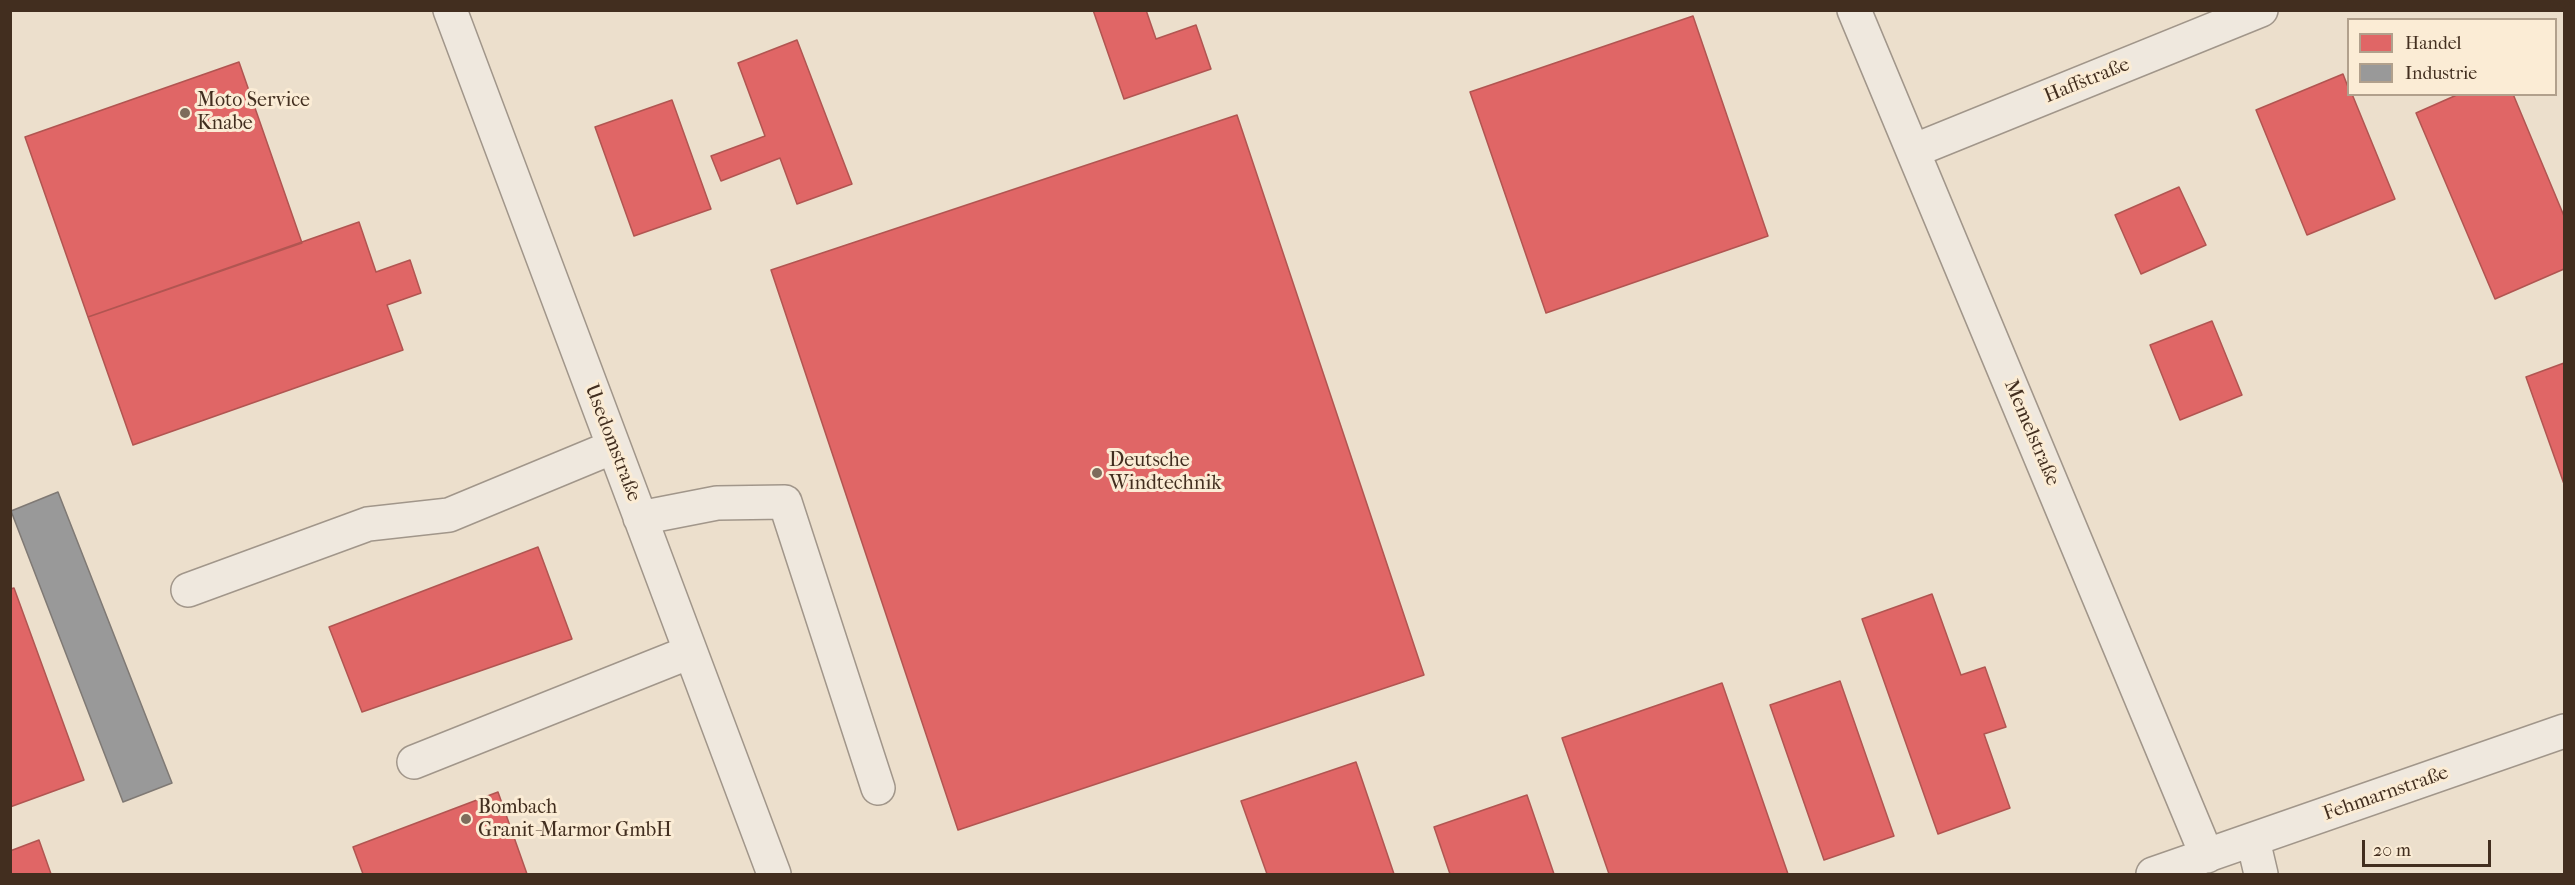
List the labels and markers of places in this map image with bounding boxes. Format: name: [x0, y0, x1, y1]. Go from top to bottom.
place label: Moto Service Knabe: [197, 89, 310, 136]
marker: Moto Service Knabe: [178, 106, 192, 120]
place label: Deutsche Windtechnik: [1109, 449, 1222, 496]
marker: Deutsche Windtechnik: [1090, 466, 1104, 480]
place label: Bombach Granit-Marmor GmbH: [478, 796, 672, 843]
marker: Bombach Granit-Marmor GmbH: [459, 812, 473, 826]

